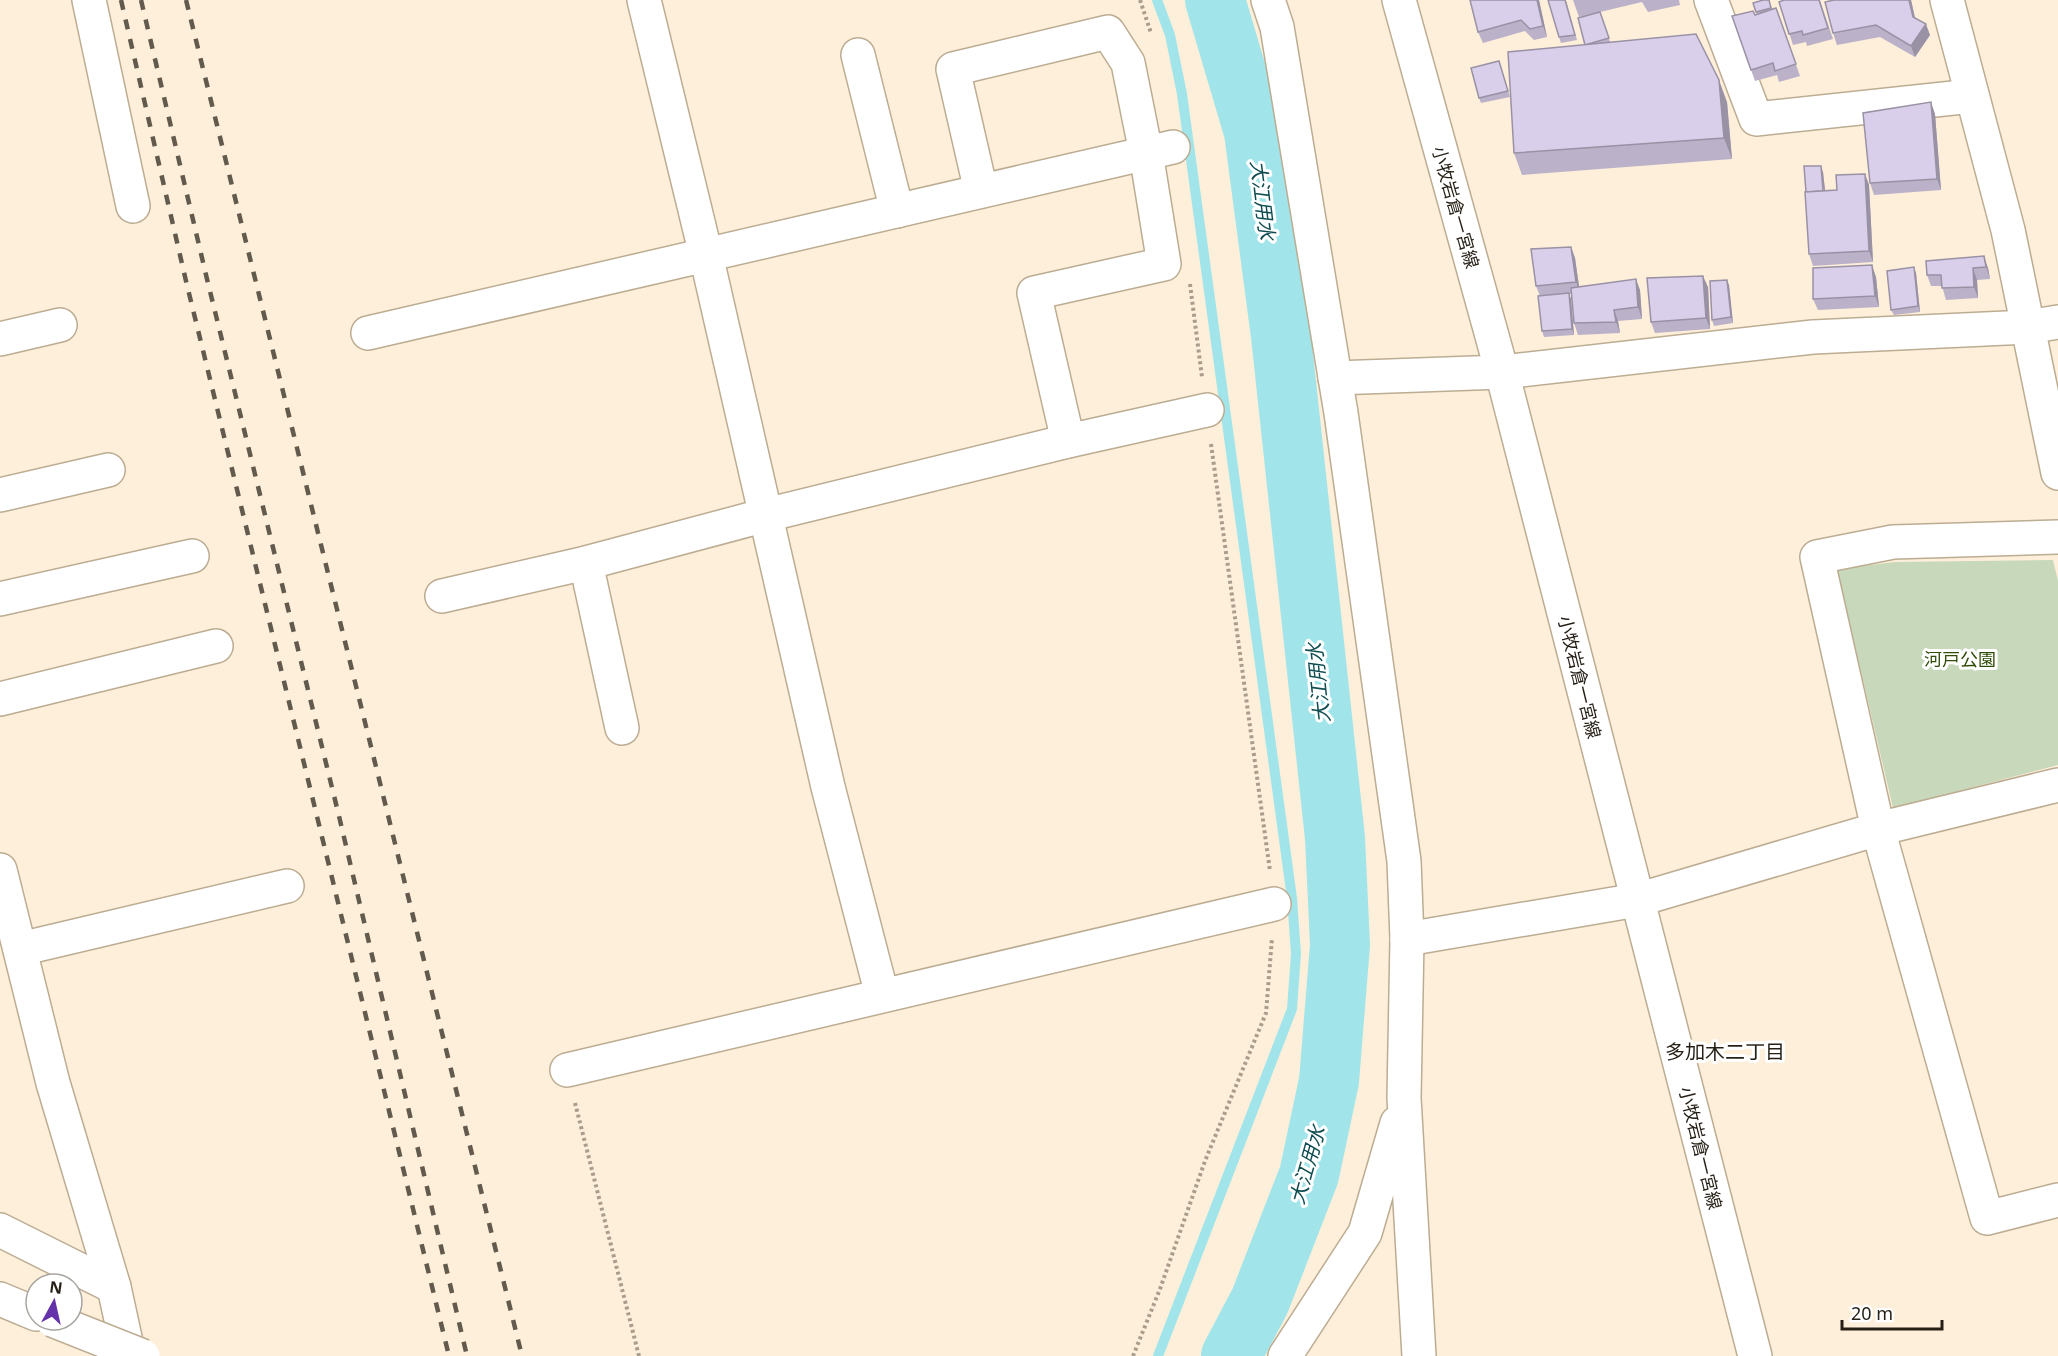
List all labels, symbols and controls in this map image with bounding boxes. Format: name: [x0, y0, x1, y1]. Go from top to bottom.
street label: 小牧岩倉一宮線: [1427, 143, 1485, 271]
water label: 大江用水: [1245, 159, 1282, 243]
street label: 小牧岩倉一宮線: [1553, 613, 1607, 741]
water label: 大江用水: [1300, 640, 1336, 724]
park label: 河戸公園: [1924, 647, 1996, 671]
district label: 多加木二丁目: [1665, 1038, 1785, 1065]
street label: 小牧岩倉一宮線: [1674, 1084, 1728, 1212]
water label: 大江用水: [1283, 1121, 1332, 1207]
north arrow: [24, 1272, 84, 1332]
text: N: [48, 1275, 64, 1299]
scale bar: [1842, 1293, 1942, 1331]
text: 20 m: [1851, 1301, 1893, 1325]

